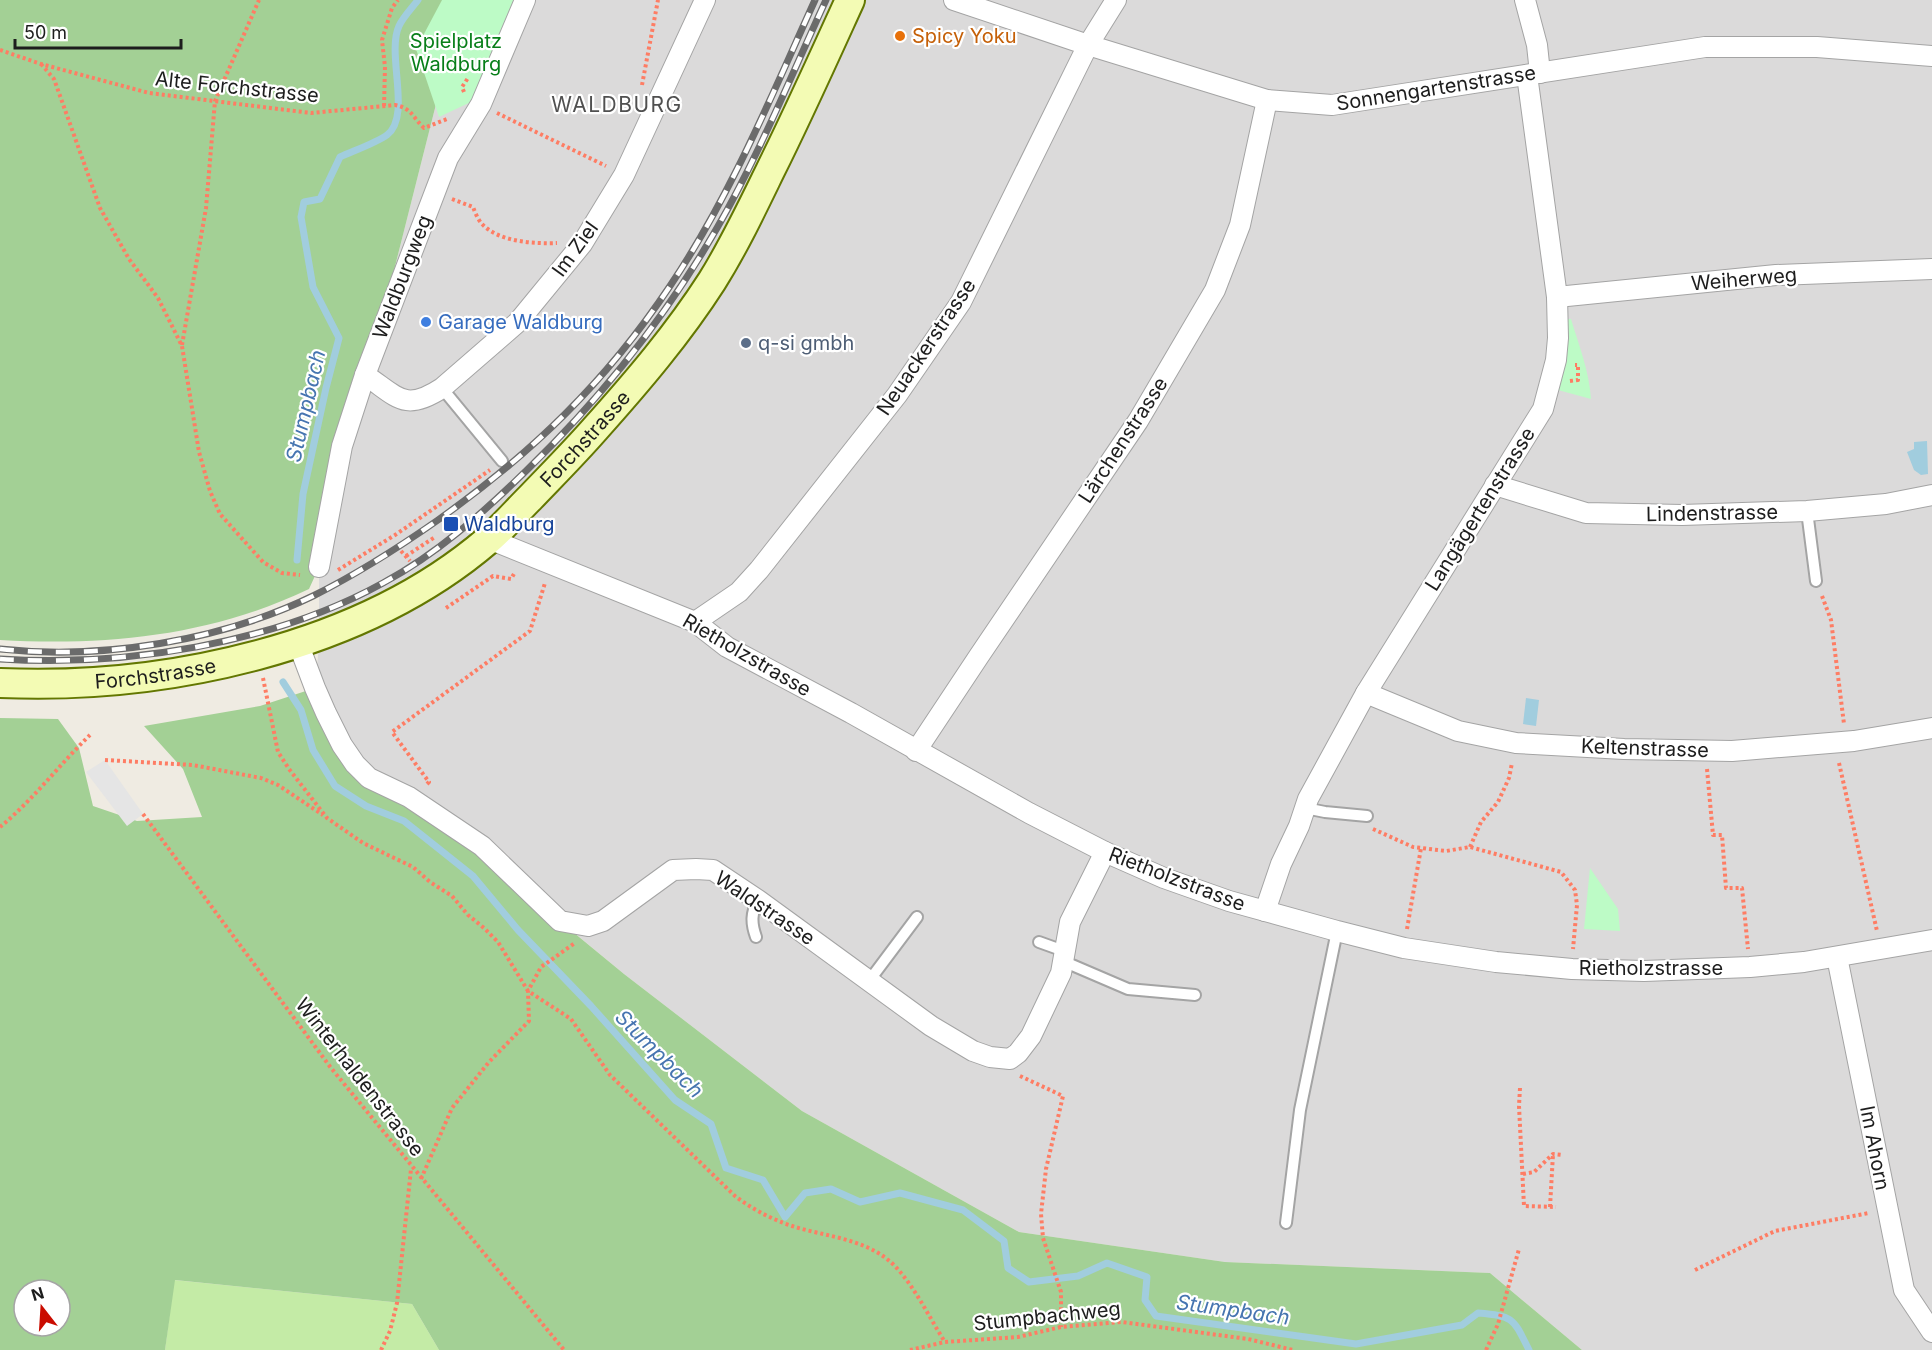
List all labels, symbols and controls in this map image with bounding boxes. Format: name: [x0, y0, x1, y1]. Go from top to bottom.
scale bar: [15, 12, 182, 50]
text: 50 m: [24, 22, 67, 43]
place label: Spicy Yoku: [912, 24, 1017, 48]
park label: Spielplatz Waldburg: [410, 29, 502, 76]
marker: Spicy Yoku: [893, 29, 907, 43]
street label: Sonnengartenstrasse: [1334, 60, 1538, 116]
street label: Alte Forchstrasse: [154, 66, 320, 108]
district label: WALDBURG: [551, 92, 683, 117]
street label: Waldburgweg: [367, 212, 437, 342]
street label: Im Ziel: [547, 217, 603, 281]
street label: Weiherweg: [1690, 262, 1798, 296]
street label: Neuackerstrasse: [871, 274, 981, 420]
place label: Garage Waldburg: [438, 310, 603, 334]
marker: Garage Waldburg: [419, 315, 433, 329]
place label: q-si gmbh: [758, 331, 854, 355]
marker: q-si gmbh: [739, 336, 753, 350]
water label: Stumpbach: [280, 347, 331, 464]
street label: Lärchenstrasse: [1073, 373, 1173, 507]
street label: Forchstrasse: [535, 386, 635, 492]
street label: Langägertenstrasse: [1420, 423, 1540, 595]
street label: Lindenstrasse: [1646, 500, 1778, 526]
place label: Waldburg: [464, 512, 555, 536]
marker: Waldburg: [442, 515, 460, 533]
street label: Rietholzstrasse: [679, 609, 815, 701]
street label: Forchstrasse: [94, 653, 218, 694]
street label: Keltenstrasse: [1581, 734, 1709, 762]
street label: Rietholzstrasse: [1105, 842, 1249, 916]
street label: Waldstrasse: [710, 866, 820, 950]
street label: Rietholzstrasse: [1579, 956, 1723, 980]
street label: Winterhaldenstrasse: [291, 993, 429, 1161]
water label: Stumpbach: [610, 1004, 709, 1103]
street label: Im Ahorn: [1855, 1104, 1895, 1192]
north arrow: [12, 1278, 72, 1338]
text: N: [29, 1282, 46, 1305]
water label: Stumpbach: [1175, 1289, 1291, 1330]
street label: Stumpbachweg: [972, 1296, 1122, 1336]

